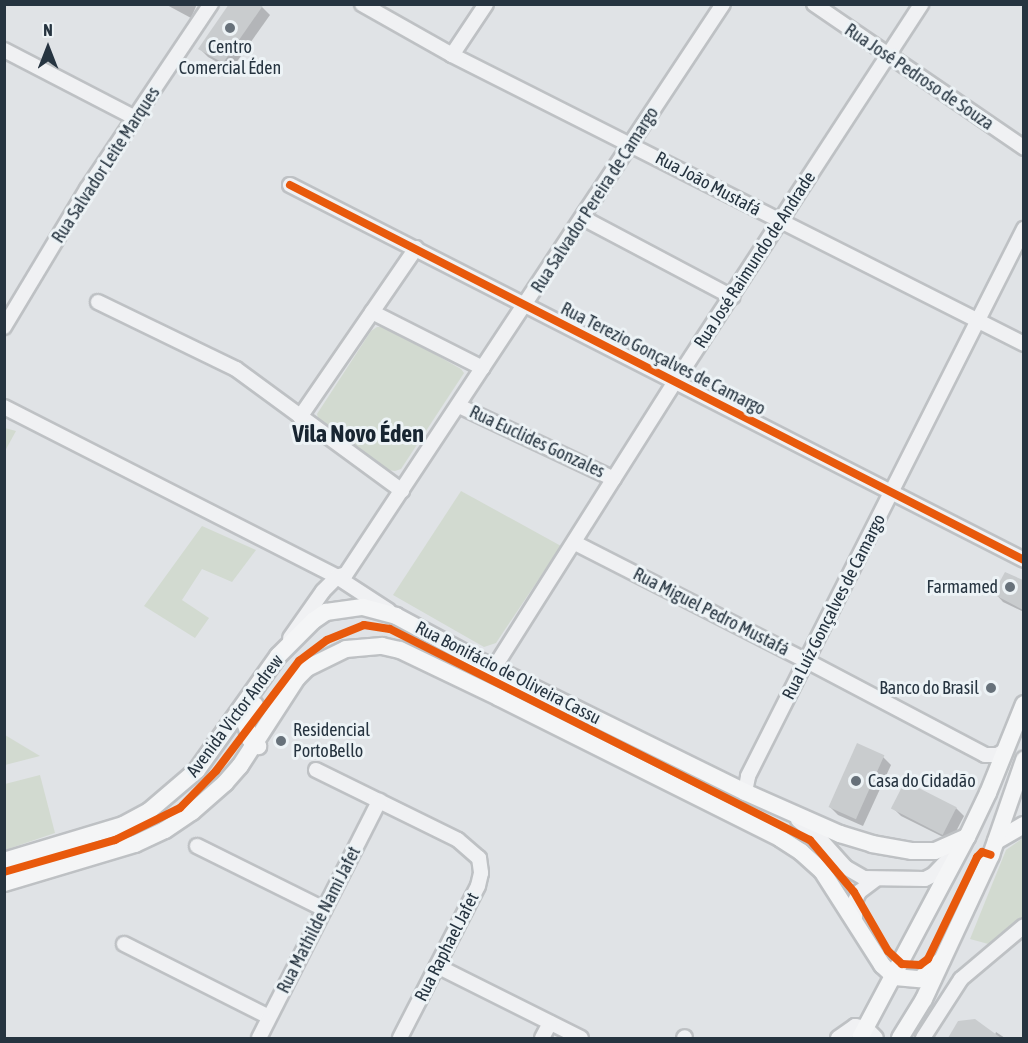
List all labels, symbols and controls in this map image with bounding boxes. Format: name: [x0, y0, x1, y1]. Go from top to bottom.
north arrow: [18, 18, 78, 78]
street label: Rua José Pedroso de Souza: [841, 19, 997, 135]
text: N: [43, 21, 53, 39]
marker: Centro Comercial Éden: [223, 21, 237, 35]
place label: Centro Comercial Éden: [179, 37, 281, 80]
street label: Rua Salvador Leite Marques: [47, 83, 165, 247]
street label: Rua Salvador Pereira de Camargo: [527, 103, 663, 297]
street label: Rua João Mustafá: [652, 147, 764, 221]
street label: Rua José Raimundo de Andrade: [690, 168, 820, 352]
street label: Rua Terezio Gonçalves de Camargo: [557, 298, 769, 420]
street label: Rua Euclides Gonzales: [466, 401, 608, 483]
district label: Vila Novo Éden: [292, 420, 424, 448]
street label: Rua Luíz Gonçalves de Camargo: [778, 511, 890, 703]
street label: Rua Miguel Pedro Mustafá: [629, 563, 793, 661]
place label: Farmamed: [927, 576, 998, 598]
marker: Farmamed: [1003, 580, 1017, 594]
street label: Rua Bonifácio de Oliveira Cassu: [412, 617, 604, 729]
street label: Avenida Victor Andrew: [182, 651, 288, 781]
place label: Banco do Brasil: [879, 677, 979, 699]
marker: Banco do Brasil: [984, 681, 998, 695]
place label: Residencial PortoBello: [293, 720, 370, 762]
marker: Residencial PortoBello: [274, 734, 288, 748]
place label: Casa do Cidadão: [868, 770, 976, 792]
marker: Casa do Cidadão: [849, 774, 863, 788]
street label: Rua Mathilde Nami Jafet: [273, 843, 365, 997]
street label: Rua Raphael Jafet: [410, 889, 484, 1005]

